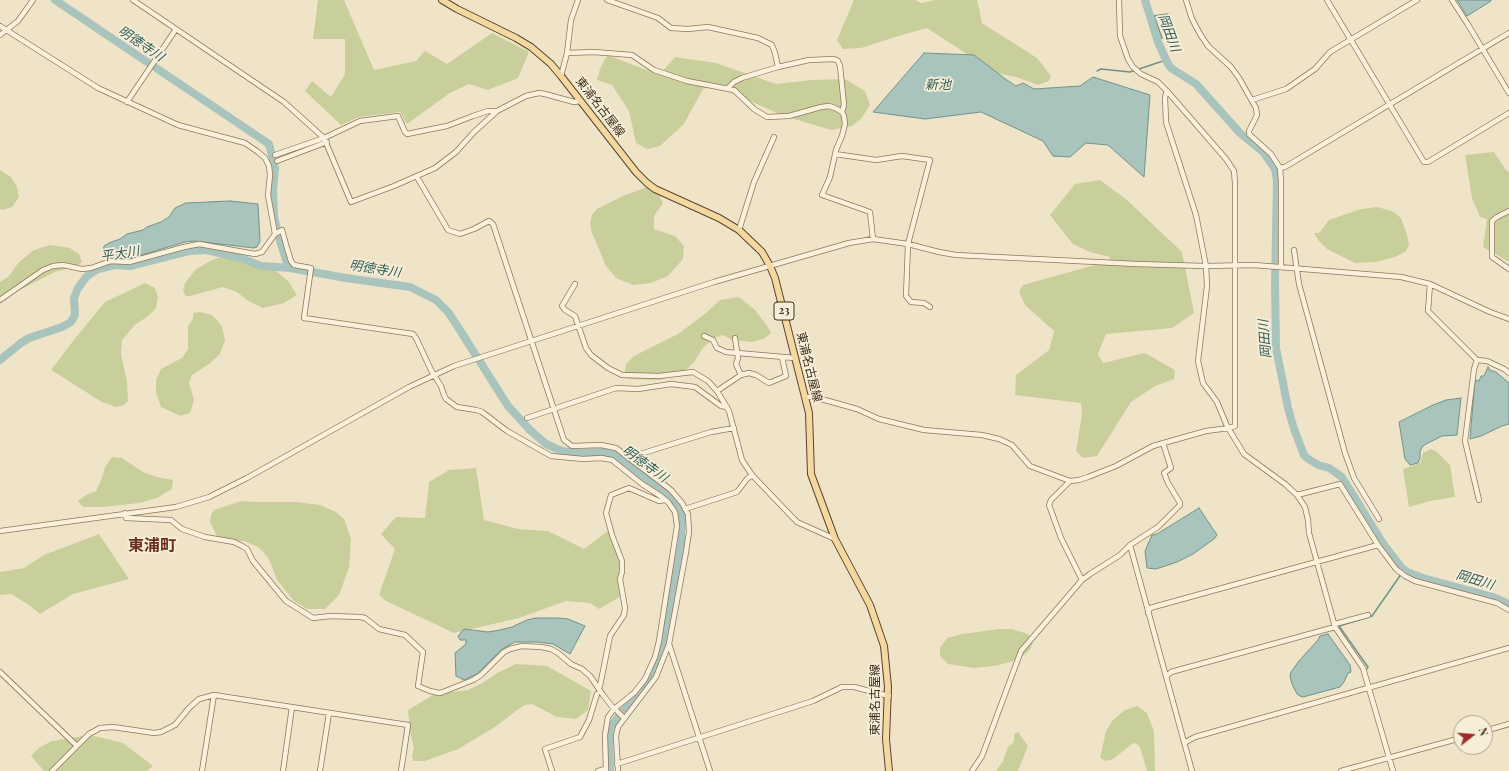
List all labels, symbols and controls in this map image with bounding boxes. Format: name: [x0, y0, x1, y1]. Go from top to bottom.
water label: 岡田川: [1155, 12, 1183, 54]
water label: 明徳寺川: [115, 23, 167, 65]
street label: 東浦名古屋線: [572, 74, 628, 140]
water label: 新池: [925, 77, 951, 93]
water label: 平大川: [100, 243, 140, 265]
water label: 明徳寺川: [348, 257, 402, 281]
road number: 23: [774, 302, 794, 320]
water label: 岡田川: [1256, 319, 1274, 359]
street label: 東浦名古屋線: [793, 330, 825, 404]
water label: 明徳寺川: [619, 442, 671, 486]
district label: 東浦町: [128, 536, 176, 556]
water label: 岡田川: [1454, 567, 1496, 593]
street label: 東浦名古屋線: [868, 664, 882, 736]
north arrow: [1453, 715, 1493, 755]
text: N: [1476, 726, 1492, 738]

